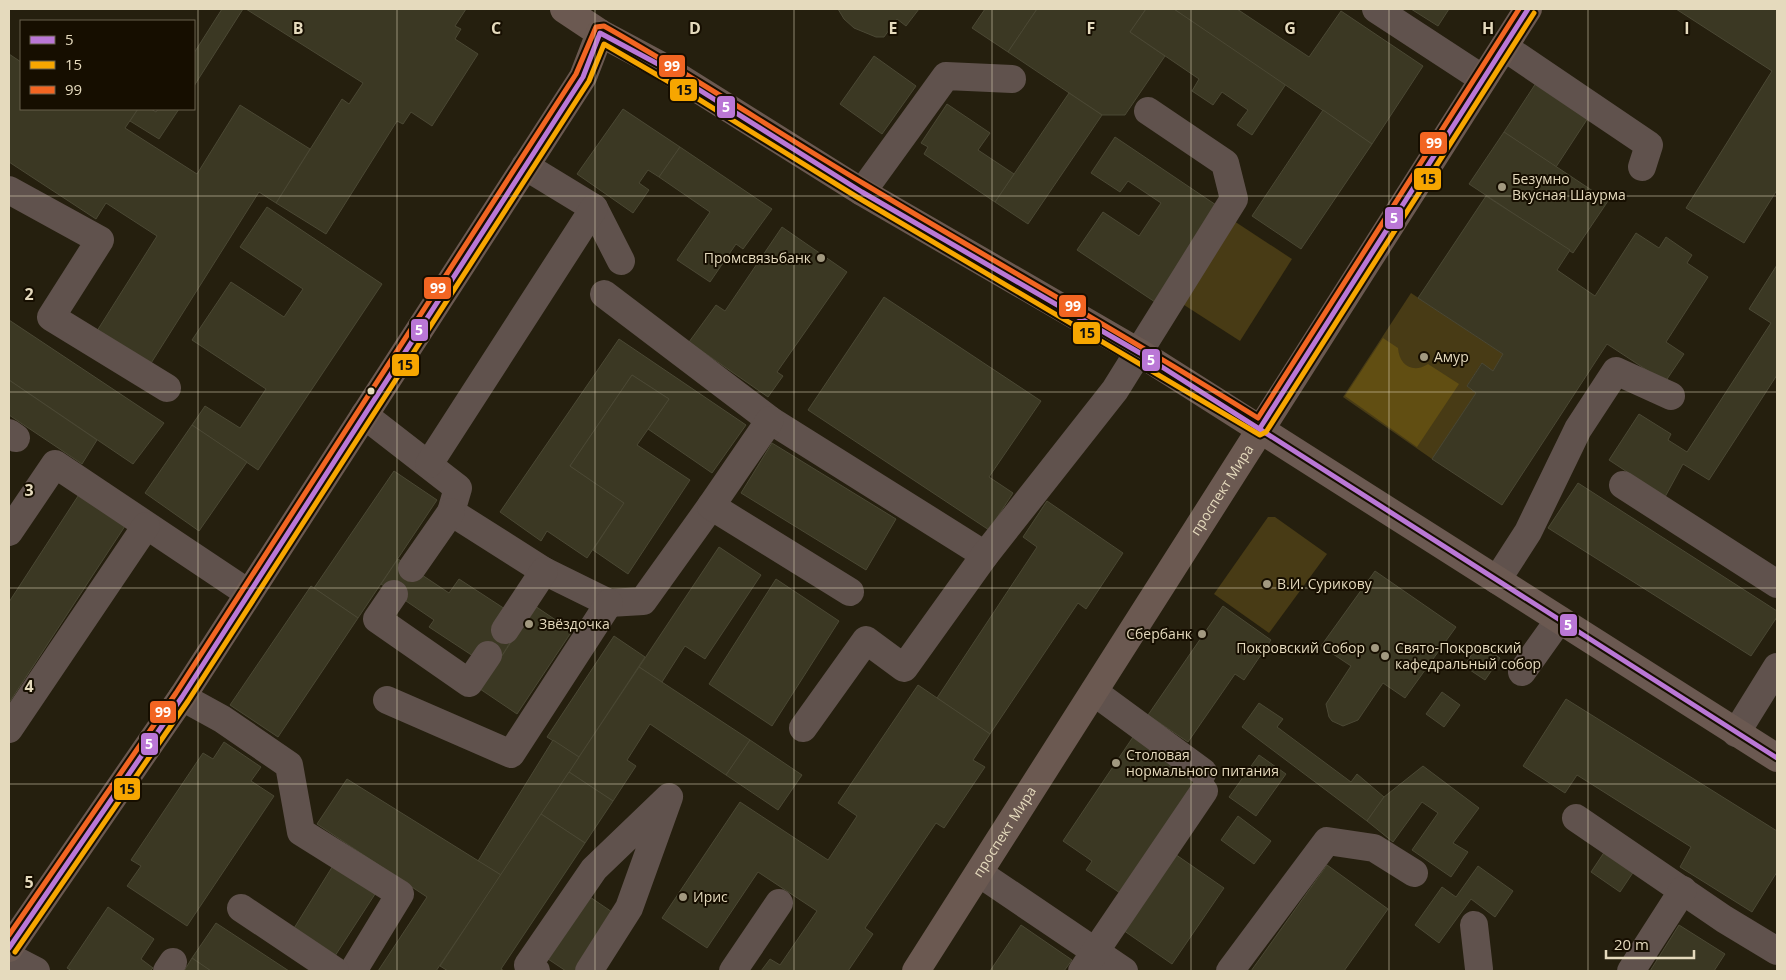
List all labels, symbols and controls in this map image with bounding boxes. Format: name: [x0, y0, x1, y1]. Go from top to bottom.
text: B: [293, 17, 303, 39]
text: C: [491, 17, 501, 39]
text: D: [689, 17, 701, 39]
text: E: [889, 17, 898, 39]
text: F: [1087, 17, 1095, 39]
text: G: [1284, 17, 1296, 39]
text: H: [1482, 17, 1494, 39]
text: I: [1684, 17, 1690, 39]
legend: [20, 20, 195, 110]
text: 5: [65, 29, 74, 49]
text: 15: [65, 54, 82, 74]
line badge: 99: [658, 54, 686, 78]
text: 99: [664, 56, 680, 75]
line badge: 15: [669, 78, 698, 102]
text: 99: [65, 79, 82, 99]
text: 15: [676, 80, 692, 99]
line badge: 5: [716, 95, 736, 119]
text: 5: [722, 97, 730, 116]
line badge: 99: [1419, 131, 1448, 155]
text: 99: [1426, 133, 1442, 152]
line badge: 15: [1413, 167, 1442, 191]
text: 15: [1420, 169, 1436, 188]
place label: Безумно Вкусная Шаурма: [1512, 169, 1626, 204]
marker: Безумно Вкусная Шаурма: [1496, 181, 1508, 193]
line badge: 5: [1384, 206, 1404, 230]
text: 5: [1390, 208, 1398, 227]
place label: Промсвязьбанк: [704, 248, 812, 267]
marker: Промсвязьбанк: [815, 252, 827, 264]
line badge: 99: [423, 276, 452, 300]
text: 99: [430, 278, 446, 297]
text: 2: [24, 283, 34, 305]
line badge: 99: [1058, 294, 1087, 318]
text: 99: [1065, 296, 1081, 315]
line badge: 5: [410, 318, 429, 342]
text: 5: [415, 320, 423, 339]
line badge: 15: [1072, 321, 1101, 345]
text: 15: [1079, 323, 1095, 342]
place label: Амур: [1434, 347, 1469, 366]
line badge: 5: [1141, 348, 1161, 372]
text: 5: [1147, 350, 1155, 369]
marker: Амур: [1418, 351, 1430, 363]
line badge: 15: [391, 353, 420, 377]
text: 15: [397, 355, 413, 374]
unlabelled marker: [366, 386, 376, 396]
street label: проспект Мира: [1186, 441, 1258, 539]
text: 3: [24, 479, 34, 501]
place label: В.И. Сурикову: [1277, 574, 1373, 593]
marker: В.И. Сурикову: [1261, 578, 1273, 590]
line badge: 5: [1559, 613, 1578, 637]
place label: Звёздочка: [539, 614, 610, 633]
text: 5: [1564, 615, 1572, 634]
marker: Звёздочка: [523, 618, 535, 630]
place label: Сбербанк: [1126, 624, 1193, 643]
marker: Сбербанк: [1196, 628, 1208, 640]
place label: Покровский Собор: [1236, 638, 1365, 657]
place label: Свято-Покровский кафедральный собор: [1395, 638, 1541, 673]
marker: Покровский Собор: [1369, 642, 1381, 654]
marker: Свято-Покровский кафедральный собор: [1379, 650, 1391, 662]
text: 4: [24, 675, 34, 697]
line badge: 99: [149, 700, 177, 724]
text: 99: [155, 702, 171, 721]
line badge: 5: [140, 732, 159, 756]
text: 5: [145, 734, 153, 753]
place label: Столовая нормального питания: [1126, 745, 1279, 780]
marker: Столовая нормального питания: [1110, 757, 1122, 769]
line badge: 15: [113, 777, 141, 801]
text: 15: [119, 779, 135, 798]
street label: проспект Мира: [968, 782, 1040, 881]
text: 5: [24, 871, 34, 893]
place label: Ирис: [693, 887, 728, 906]
marker: Ирис: [677, 891, 689, 903]
scale bar: [1606, 928, 1694, 960]
text: 20 m: [1614, 934, 1649, 954]

